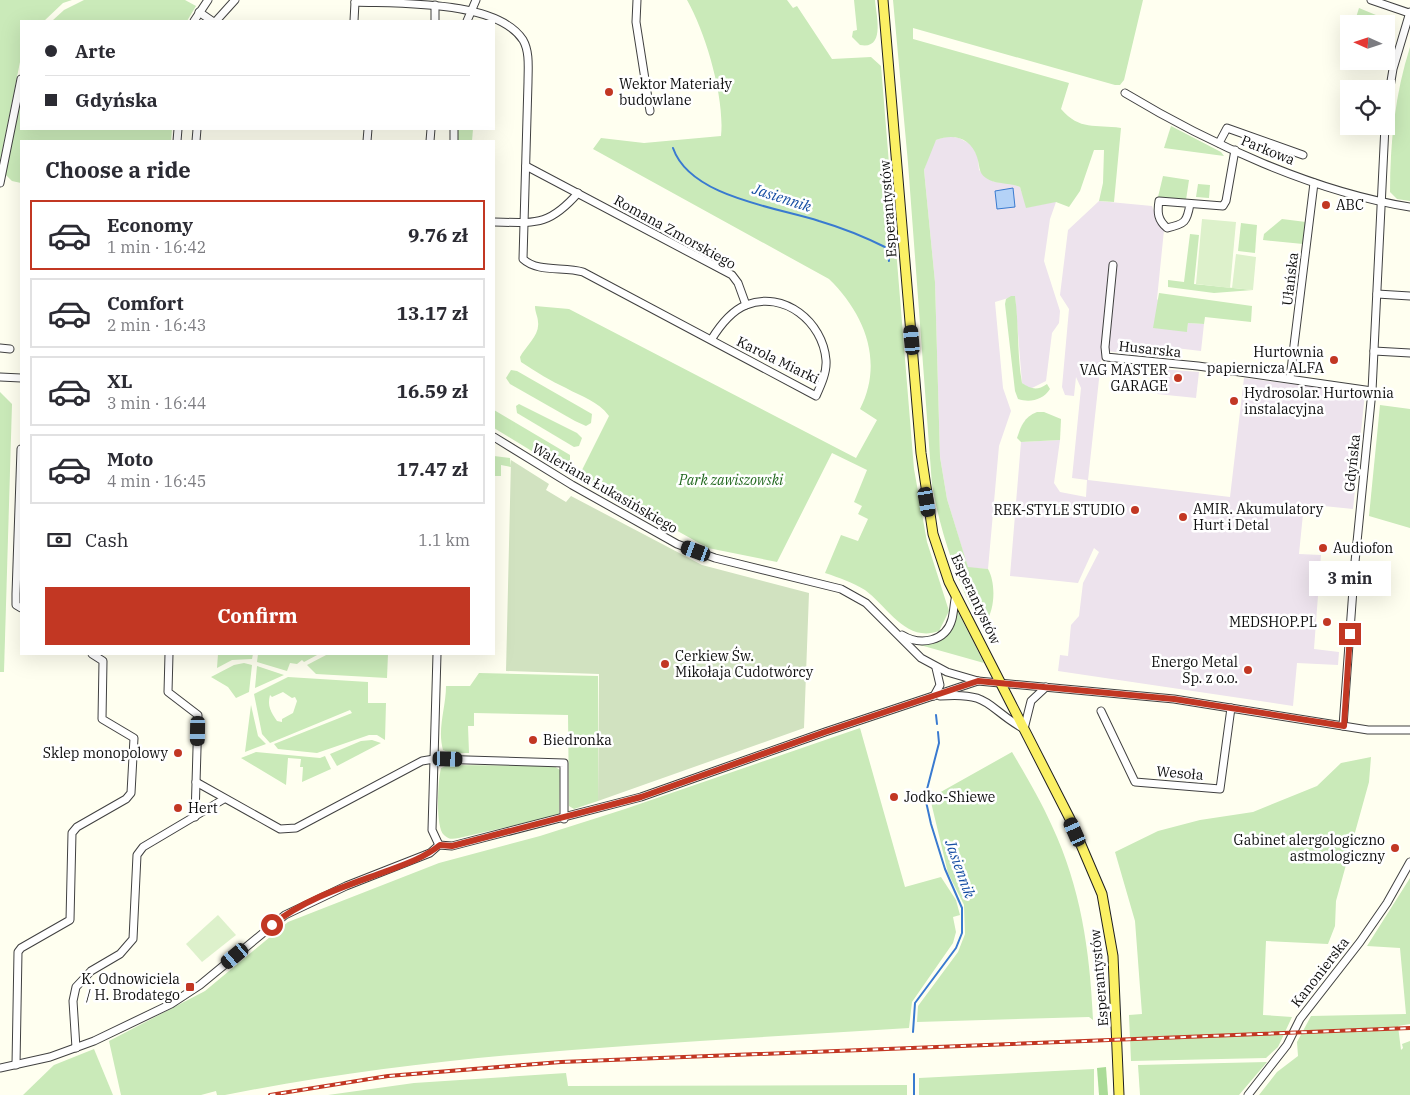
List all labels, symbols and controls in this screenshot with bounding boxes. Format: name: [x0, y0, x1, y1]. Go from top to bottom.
north arrow: [1340, 15, 1395, 70]
map controls: [1340, 15, 1395, 135]
text: Arte: [75, 39, 116, 63]
place label: Wektor Materiały budowlane: [619, 75, 732, 109]
button: locate: [1340, 80, 1395, 135]
marker: Wektor Materiały budowlane: [603, 86, 615, 98]
text: Gdyńska: [75, 88, 158, 112]
street label: Parkowa: [1238, 131, 1298, 169]
text: Choose a ride: [45, 155, 191, 184]
street label: Esperantystów: [876, 160, 900, 258]
water label: Jasiennik: [749, 179, 814, 216]
street label: Romana Zmorskiego: [611, 191, 739, 273]
place label: ABC: [1336, 196, 1364, 214]
marker: ABC: [1320, 199, 1332, 211]
icon: car: [47, 213, 92, 258]
text: Economy: [107, 213, 193, 237]
text: 9.76 zł: [408, 223, 468, 247]
text: 1 min · 16:42: [107, 237, 206, 257]
street label: Ułańska: [1278, 251, 1302, 307]
icon: car: [47, 291, 92, 336]
text: Comfort: [107, 291, 184, 315]
text: 13.17 zł: [397, 301, 468, 325]
text: 2 min · 16:43: [107, 315, 206, 335]
car: [903, 324, 920, 356]
street label: Karola Miarki: [734, 332, 822, 388]
street label: Husarska: [1118, 337, 1183, 361]
place label: Hurtownia papiernicza ALFA: [1207, 343, 1324, 377]
marker: Hurtownia papiernicza ALFA: [1328, 354, 1340, 366]
place label: VAG MASTER GARAGE: [1079, 361, 1169, 395]
icon: car: [47, 369, 92, 414]
text: XL: [107, 369, 133, 393]
marker: VAG MASTER GARAGE: [1172, 372, 1184, 384]
text: 16.59 zł: [397, 379, 468, 403]
place label: Hydrosolar. Hurtownia instalacyjna: [1244, 384, 1394, 418]
text: 3 min · 16:44: [107, 393, 206, 413]
marker: Hydrosolar. Hurtownia instalacyjna: [1228, 395, 1240, 407]
street label: Gdyńska: [1340, 433, 1364, 493]
street label: Waleriana Łukasińskiego: [529, 439, 681, 537]
icon: car: [47, 447, 92, 492]
text: Moto: [107, 447, 153, 471]
text: 17.47 zł: [397, 457, 468, 481]
text: 4 min · 16:45: [107, 471, 206, 491]
park label: Park zawiszowski: [678, 471, 784, 489]
car: [917, 486, 936, 518]
place label: AMIR. Akumulatory Hurt i Detal: [1193, 500, 1324, 534]
place label: REK-STYLE STUDIO: [993, 501, 1125, 519]
marker: REK-STYLE STUDIO: [1129, 504, 1141, 516]
marker: AMIR. Akumulatory Hurt i Detal: [1177, 511, 1189, 523]
icon: cash: [45, 526, 73, 554]
text: Cash: [85, 528, 129, 552]
text: 1.1 km: [418, 530, 470, 550]
car: [679, 539, 712, 563]
place label: Audiofon: [1333, 539, 1393, 557]
marker: Audiofon: [1317, 542, 1329, 554]
street label: Esperantystów: [947, 551, 1005, 647]
callout: 3 min: [1309, 562, 1391, 596]
text: 3 min: [1328, 568, 1372, 588]
button: Confirm: [45, 587, 470, 645]
place label: MEDSHOP.PL: [1229, 613, 1317, 631]
marker: MEDSHOP.PL: [1321, 616, 1333, 628]
route end: [1339, 623, 1361, 645]
place label: Cerkiew Św. Mikołaja Cudotwórcy: [675, 646, 814, 681]
place label: Energo Metal Sp. z o.o.: [1151, 653, 1238, 687]
marker: Cerkiew Św. Mikołaja Cudotwórcy: [659, 658, 671, 670]
marker: Energo Metal Sp. z o.o.: [1242, 664, 1254, 676]
car: [190, 716, 205, 746]
place label: Biedronka: [543, 731, 612, 749]
marker: Biedronka: [527, 734, 539, 746]
place label: Sklep monopolowy: [43, 744, 169, 762]
marker: Sklep monopolowy: [172, 747, 184, 759]
car: [432, 751, 463, 767]
street label: Wesoła: [1156, 762, 1205, 784]
place label: Jodko-Shiewe: [904, 788, 995, 806]
marker: Jodko-Shiewe: [888, 791, 900, 803]
place label: Hert: [188, 799, 218, 817]
marker: Hert: [172, 802, 184, 814]
car: [1062, 815, 1087, 849]
place label: Gabinet alergologiczno astmologiczny: [1234, 831, 1386, 865]
water label: Jasiennik: [941, 836, 980, 901]
marker: Gabinet alergologiczno astmologiczny: [1389, 842, 1401, 854]
route start: [261, 914, 283, 936]
street label: Esperantystów: [1086, 929, 1112, 1027]
street label: Kanonierska: [1287, 933, 1353, 1011]
car: [218, 941, 251, 971]
place label: K. Odnowiciela / H. Brodatego: [81, 970, 180, 1004]
marker: K. Odnowiciela / H. Brodatego: [184, 981, 196, 993]

